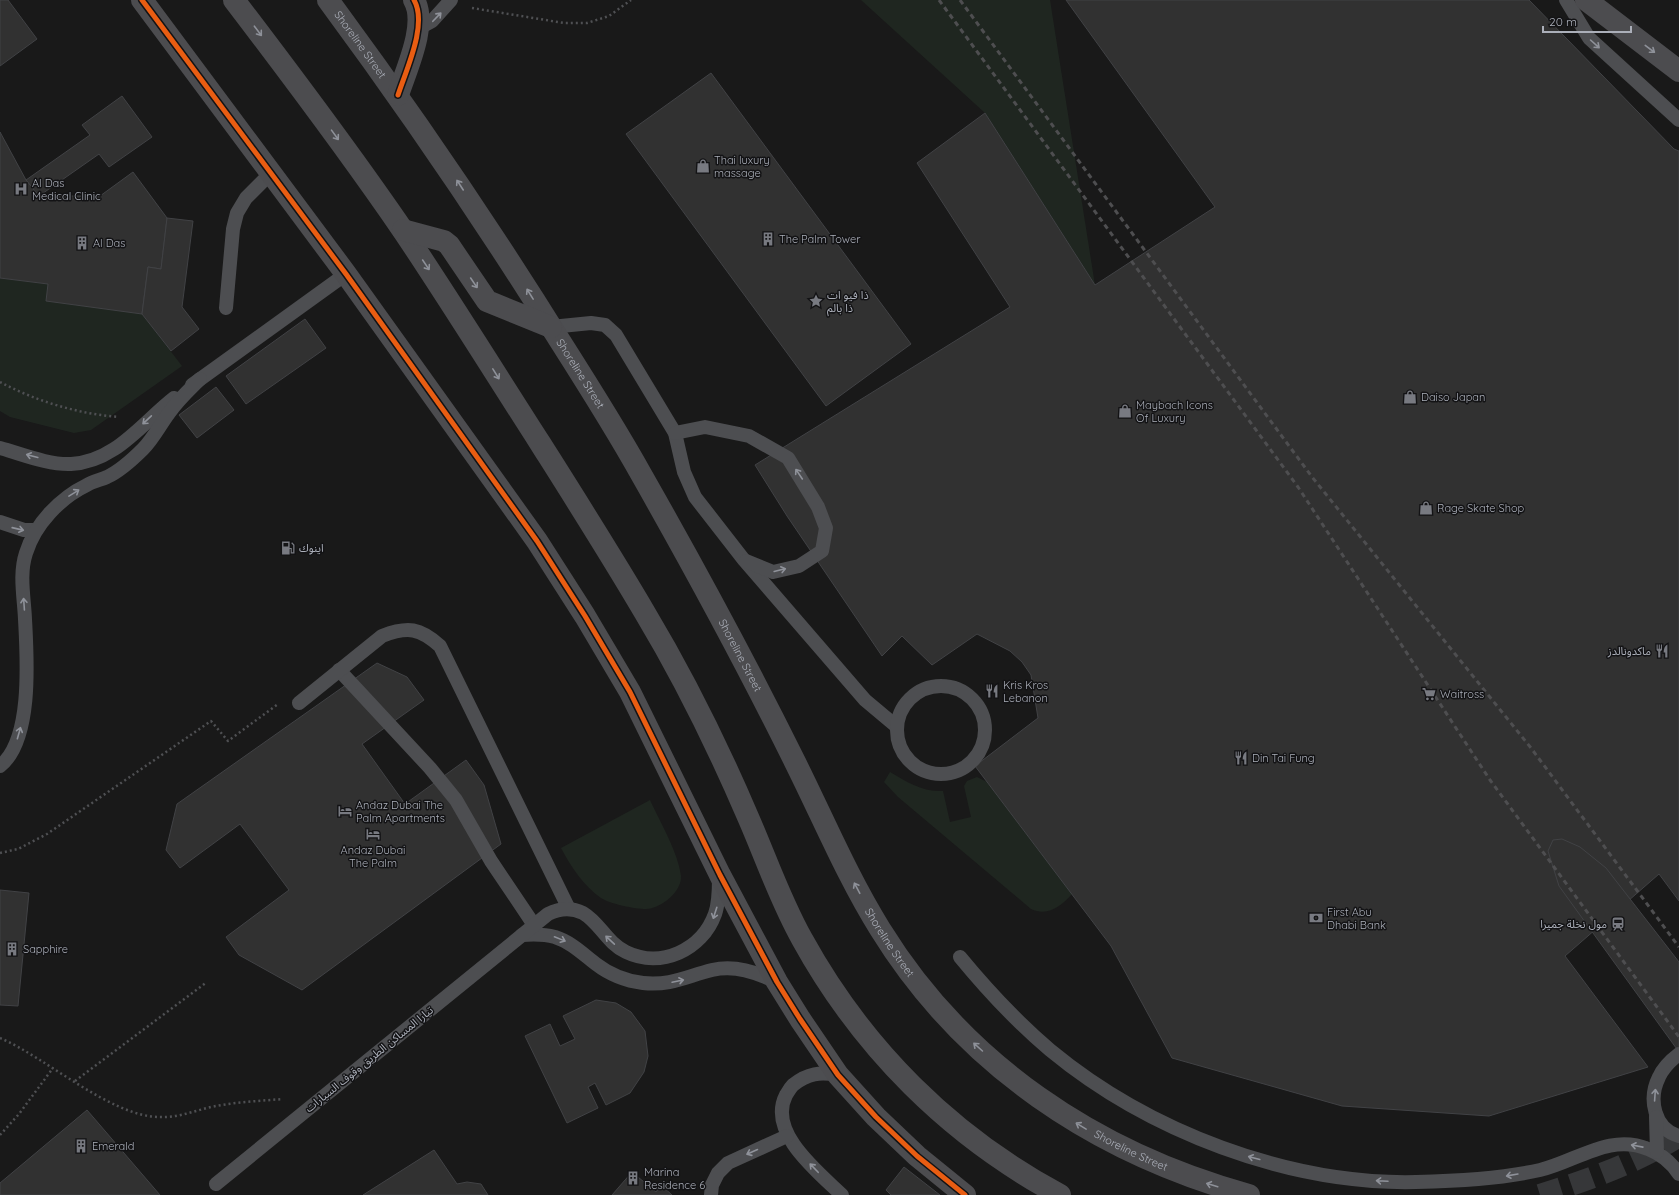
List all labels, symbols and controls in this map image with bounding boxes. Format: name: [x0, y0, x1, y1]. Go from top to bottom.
street label: Shoreline Street: [331, 8, 390, 81]
scale bar: [1543, 8, 1631, 34]
one-way arrow: [432, 12, 441, 22]
text: 20 m: [1549, 14, 1577, 29]
one-way arrow: [253, 25, 262, 36]
one-way arrow: [1590, 39, 1600, 48]
one-way arrow: [1645, 45, 1656, 53]
one-way arrow: [331, 130, 339, 141]
place label: Thai luxury massage: [714, 153, 770, 180]
shop icon: Thai luxury massage: [695, 158, 711, 174]
place label: Al Das Medical Clinic: [32, 176, 101, 203]
one-way arrow: [455, 179, 463, 191]
hospital icon: Al Das Medical Clinic: [13, 181, 29, 197]
building icon: The Palm Tower: [760, 231, 776, 247]
place label: The Palm Tower: [779, 232, 861, 246]
building icon: Al Das: [74, 235, 90, 251]
place label: Al Das: [93, 236, 125, 250]
one-way arrow: [422, 259, 430, 270]
one-way arrow: [470, 278, 478, 289]
one-way arrow: [526, 288, 534, 300]
place label: ذا فيو ات ذا بالم: [827, 288, 869, 317]
place icon: ذا فيو ات ذا بالم: [808, 293, 824, 309]
street label: Shoreline Street: [553, 336, 608, 411]
one-way arrow: [493, 368, 501, 380]
shop icon: Daiso Japan: [1402, 389, 1418, 405]
place label: Daiso Japan: [1421, 390, 1485, 404]
place label: Maybach Icons Of Luxury: [1136, 398, 1213, 425]
shop icon: Maybach Icons Of Luxury: [1117, 403, 1133, 419]
one-way arrow: [142, 416, 152, 425]
one-way arrow: [26, 452, 39, 460]
one-way arrow: [795, 469, 804, 480]
one-way arrow: [68, 488, 80, 496]
shop icon: Rage Skate Shop: [1418, 500, 1434, 516]
place label: Rage Skate Shop: [1437, 501, 1525, 515]
one-way arrow: [11, 525, 24, 533]
fuel station icon: اينوك: [280, 540, 296, 556]
place label: اينوك: [299, 541, 324, 555]
one-way arrow: [773, 566, 786, 574]
one-way arrow: [20, 598, 27, 611]
street label: Shoreline Street: [716, 617, 765, 694]
restaurant icon: ماكدونالدز: [1654, 643, 1670, 659]
place label: ماكدونالدز: [1607, 644, 1651, 658]
place label: Kris Kros Lebanon: [1003, 678, 1048, 705]
restaurant icon: Kris Kros Lebanon: [984, 683, 1000, 699]
supermarket icon: Waitross: [1421, 686, 1437, 702]
place label: Waitross: [1440, 687, 1484, 701]
one-way arrow: [16, 727, 23, 740]
restaurant icon: Din Tai Fung: [1233, 750, 1249, 766]
place label: Din Tai Fung: [1252, 751, 1315, 765]
place label: Andaz Dubai The Palm Apartments: [356, 798, 445, 825]
hotel icon: Andaz Dubai The Palm Apartments: [337, 803, 353, 819]
hotel icon: Andaz Dubai The Palm: [365, 826, 381, 842]
place label: Andaz Dubai The Palm: [341, 843, 405, 870]
one-way arrow: [853, 883, 860, 895]
street label: Shoreline Street: [862, 905, 918, 980]
place label: First Abu Dhabi Bank: [1327, 905, 1386, 932]
one-way arrow: [710, 907, 718, 919]
bank icon: First Abu Dhabi Bank: [1308, 910, 1324, 926]
station icon: مول نخلة جميرا: [1610, 916, 1626, 932]
place label: مول نخلة جميرا: [1540, 917, 1607, 931]
one-way arrow: [605, 935, 615, 945]
one-way arrow: [554, 936, 566, 944]
building icon: Sapphire: [4, 941, 20, 957]
place label: Sapphire: [23, 942, 68, 956]
one-way arrow: [671, 976, 684, 984]
street label: تيارا المساكن الطريق وقوف السيارات: [302, 1003, 436, 1115]
one-way arrow: [973, 1043, 983, 1052]
one-way arrow: [1651, 1089, 1658, 1102]
one-way arrow: [1075, 1121, 1087, 1129]
street label: Shoreline Street: [1092, 1127, 1170, 1174]
building icon: Emerald: [73, 1138, 89, 1154]
place label: Emerald: [92, 1139, 134, 1153]
one-way arrow: [1630, 1141, 1643, 1149]
one-way arrow: [746, 1149, 758, 1156]
one-way arrow: [1248, 1154, 1261, 1161]
one-way arrow: [810, 1163, 819, 1173]
place label: Marina Residence 6: [644, 1165, 705, 1192]
building icon: Marina Residence 6: [625, 1170, 641, 1186]
one-way arrow: [1506, 1171, 1519, 1179]
one-way arrow: [1376, 1177, 1389, 1184]
one-way arrow: [1205, 1181, 1218, 1188]

